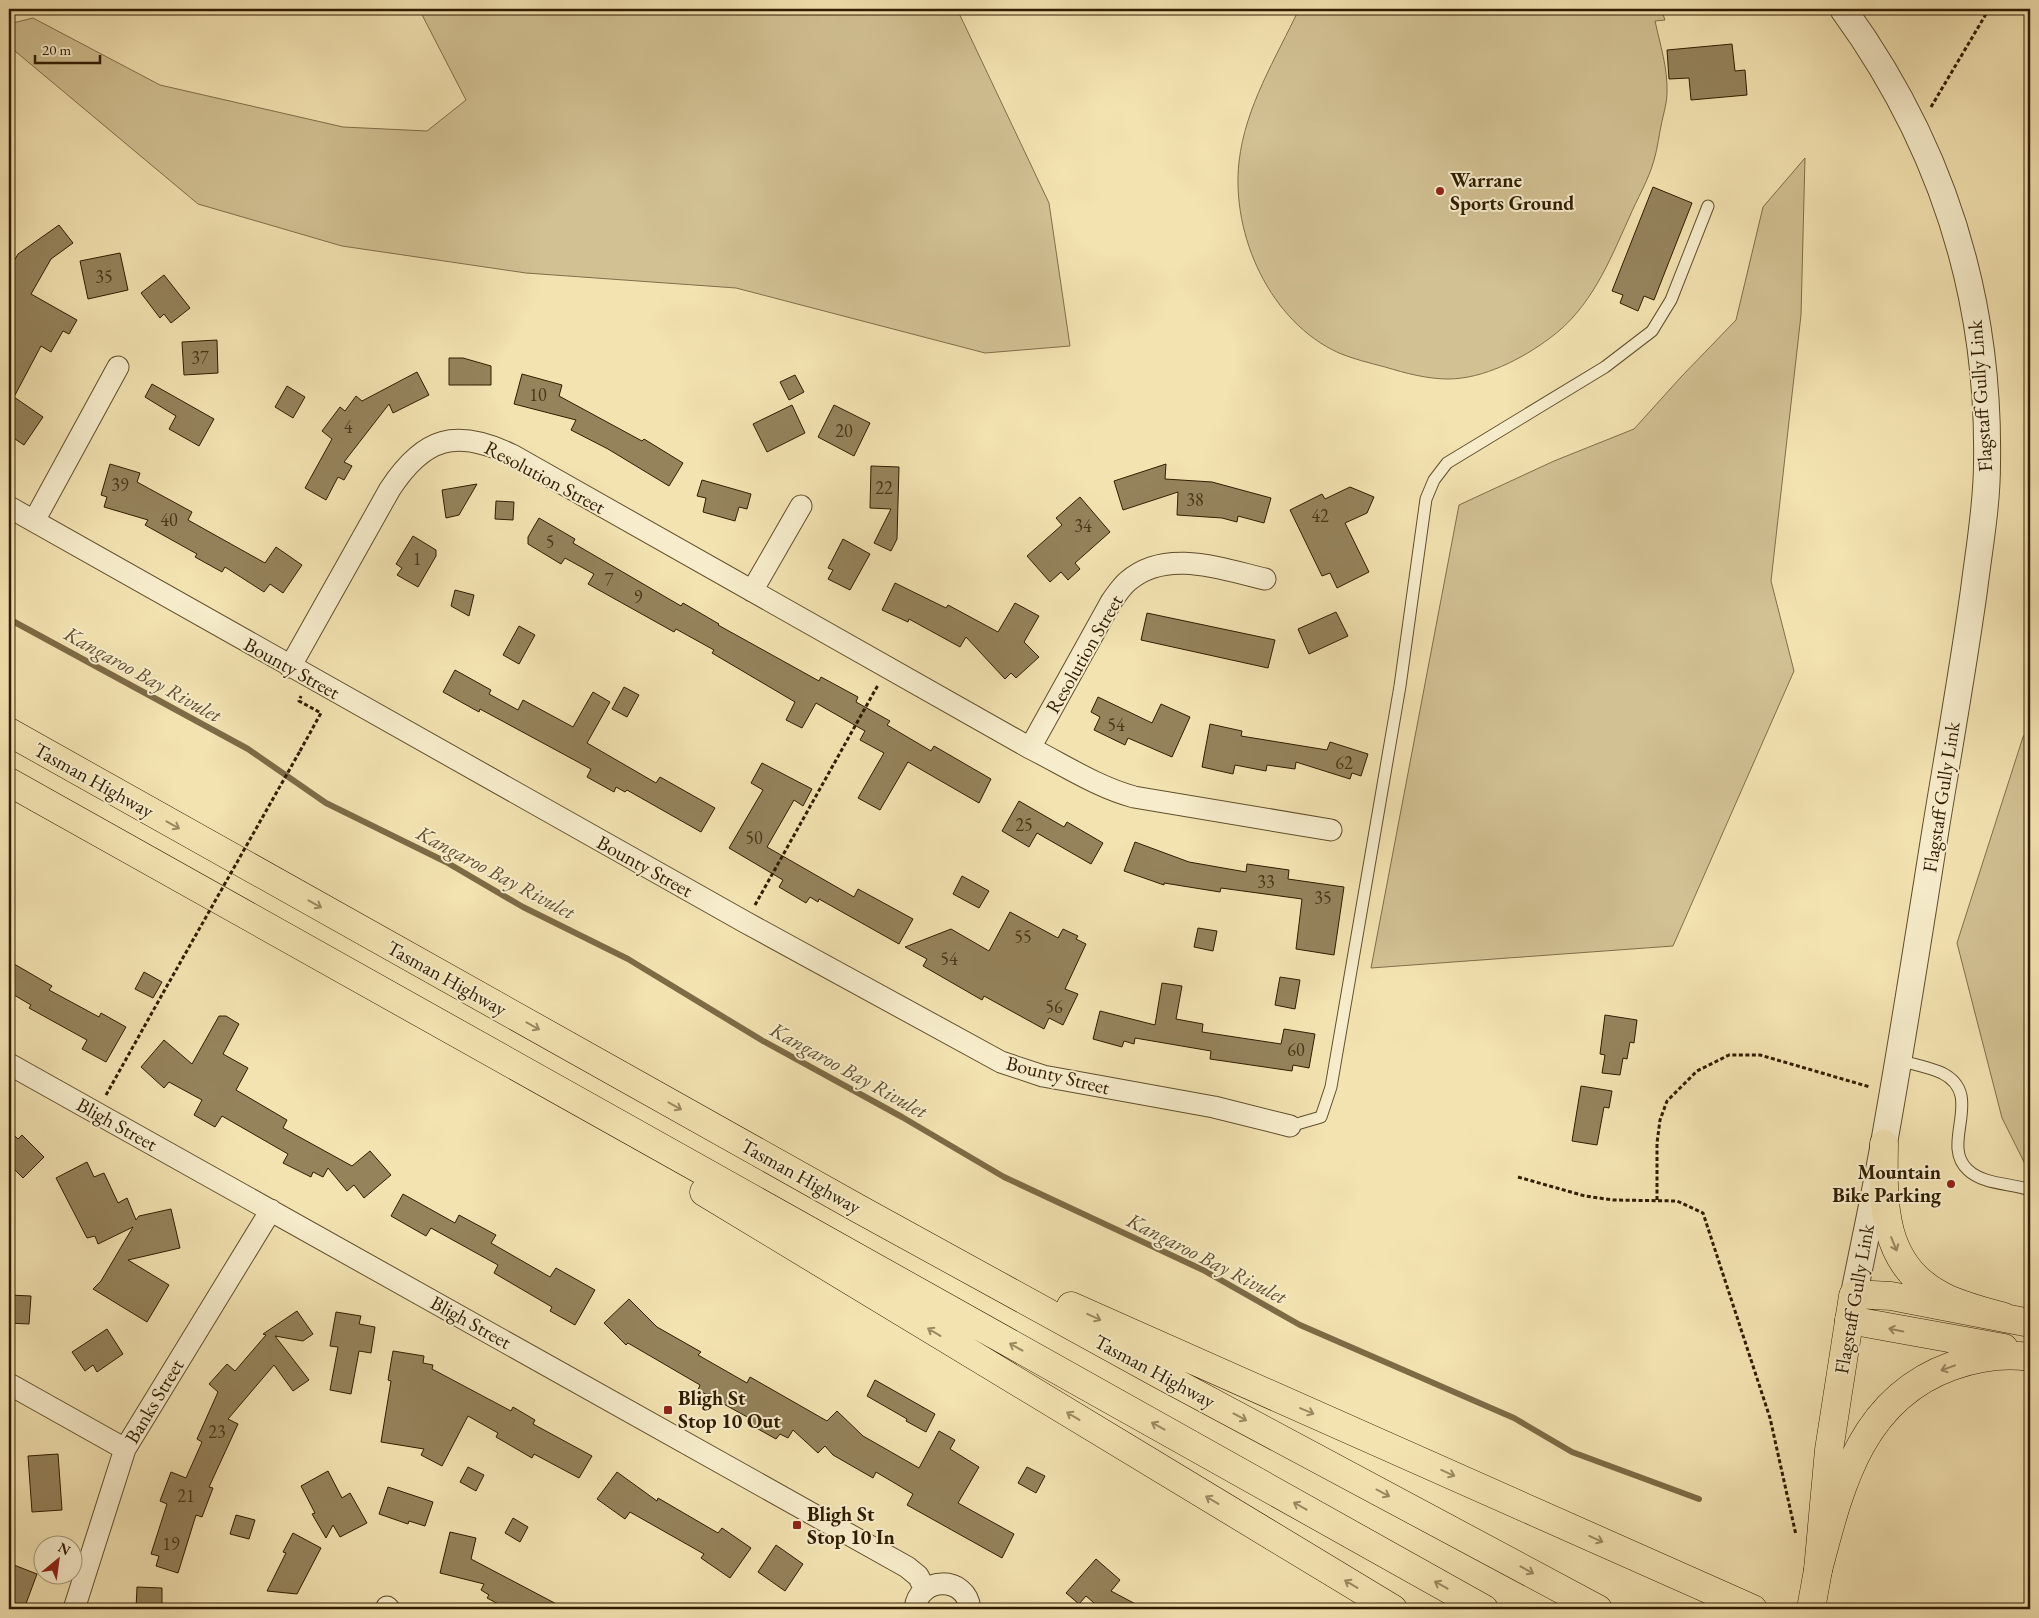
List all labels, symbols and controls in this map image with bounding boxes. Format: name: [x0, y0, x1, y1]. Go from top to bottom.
scale bar: [35, 32, 100, 64]
text: 20 m: [42, 40, 71, 59]
place label: Warrane Sports Ground: [1450, 167, 1574, 216]
marker: Warrane Sports Ground: [1434, 185, 1446, 197]
house number: 35: [95, 265, 113, 288]
street label: Flagstaff Gully Link: [1962, 319, 1998, 473]
house number: 37: [191, 346, 209, 369]
house number: 10: [529, 383, 547, 406]
house number: 4: [344, 415, 353, 438]
house number: 20: [835, 419, 853, 442]
street label: Resolution Street: [480, 434, 610, 520]
house number: 39: [111, 473, 129, 496]
house number: 22: [875, 476, 893, 499]
house number: 38: [1186, 488, 1204, 511]
house number: 42: [1311, 504, 1329, 527]
house number: 40: [160, 508, 178, 531]
house number: 34: [1074, 514, 1092, 537]
house number: 5: [546, 530, 554, 553]
house number: 1: [413, 547, 421, 570]
house number: 7: [605, 568, 614, 591]
house number: 9: [634, 585, 643, 608]
street label: Resolution Street: [1039, 589, 1129, 718]
water label: Kangaroo Bay Rivulet: [59, 619, 227, 729]
street label: Bounty Street: [239, 631, 345, 705]
house number: 54: [1107, 713, 1125, 736]
street label: Flagstaff Gully Link: [1916, 719, 1966, 874]
street label: Tasman Highway: [29, 736, 159, 824]
house number: 62: [1335, 751, 1353, 774]
house number: 25: [1015, 813, 1033, 836]
water label: Kangaroo Bay Rivulet: [411, 818, 580, 925]
one-way arrow: [166, 820, 180, 830]
house number: 50: [745, 826, 763, 849]
street label: Bounty Street: [592, 829, 698, 903]
house number: 33: [1257, 870, 1275, 893]
house number: 35: [1314, 886, 1332, 909]
one-way arrow: [307, 900, 322, 909]
house number: 55: [1014, 925, 1032, 948]
street label: Tasman Highway: [382, 934, 512, 1022]
house number: 54: [940, 947, 958, 970]
house number: 56: [1045, 995, 1063, 1018]
water label: Kangaroo Bay Rivulet: [765, 1015, 933, 1125]
one-way arrow: [526, 1022, 540, 1032]
house number: 60: [1287, 1038, 1305, 1061]
street label: Bounty Street: [1004, 1050, 1113, 1101]
street label: Bligh Street: [72, 1091, 163, 1157]
one-way arrow: [667, 1101, 682, 1111]
street label: Tasman Highway: [736, 1132, 866, 1220]
place label: Mountain Bike Parking: [1832, 1159, 1942, 1208]
marker: Mountain Bike Parking: [1945, 1178, 1957, 1190]
water label: Kangaroo Bay Rivulet: [1122, 1206, 1292, 1310]
street label: Flagstaff Gully Link: [1828, 1221, 1880, 1376]
one-way arrow: [1889, 1236, 1899, 1251]
street label: Bligh Street: [426, 1289, 517, 1355]
one-way arrow: [1086, 1313, 1101, 1323]
one-way arrow: [1889, 1324, 1905, 1334]
one-way arrow: [927, 1327, 941, 1337]
street label: Tasman Highway: [1090, 1328, 1220, 1414]
one-way arrow: [1010, 1341, 1024, 1351]
street label: Banks Street: [119, 1353, 190, 1448]
one-way arrow: [1941, 1363, 1957, 1373]
place label: Bligh St Stop 10 Out: [678, 1385, 781, 1434]
marker: Bligh St Stop 10 Out: [662, 1404, 674, 1416]
one-way arrow: [1299, 1407, 1314, 1417]
one-way arrow: [1067, 1411, 1081, 1421]
one-way arrow: [1232, 1412, 1247, 1422]
house number: 23: [208, 1420, 226, 1443]
one-way arrow: [1151, 1421, 1166, 1431]
one-way arrow: [1440, 1469, 1455, 1479]
house number: 21: [177, 1484, 195, 1507]
one-way arrow: [1375, 1489, 1390, 1499]
one-way arrow: [1206, 1494, 1220, 1504]
place label: Bligh St Stop 10 In: [807, 1501, 895, 1550]
one-way arrow: [1292, 1501, 1307, 1511]
marker: Bligh St Stop 10 In: [791, 1519, 803, 1531]
house number: 19: [162, 1532, 180, 1555]
one-way arrow: [1588, 1535, 1603, 1545]
north arrow: [32, 1536, 82, 1586]
text: N: [55, 1538, 74, 1560]
one-way arrow: [1519, 1565, 1534, 1575]
one-way arrow: [1345, 1579, 1359, 1589]
one-way arrow: [1435, 1580, 1449, 1590]

